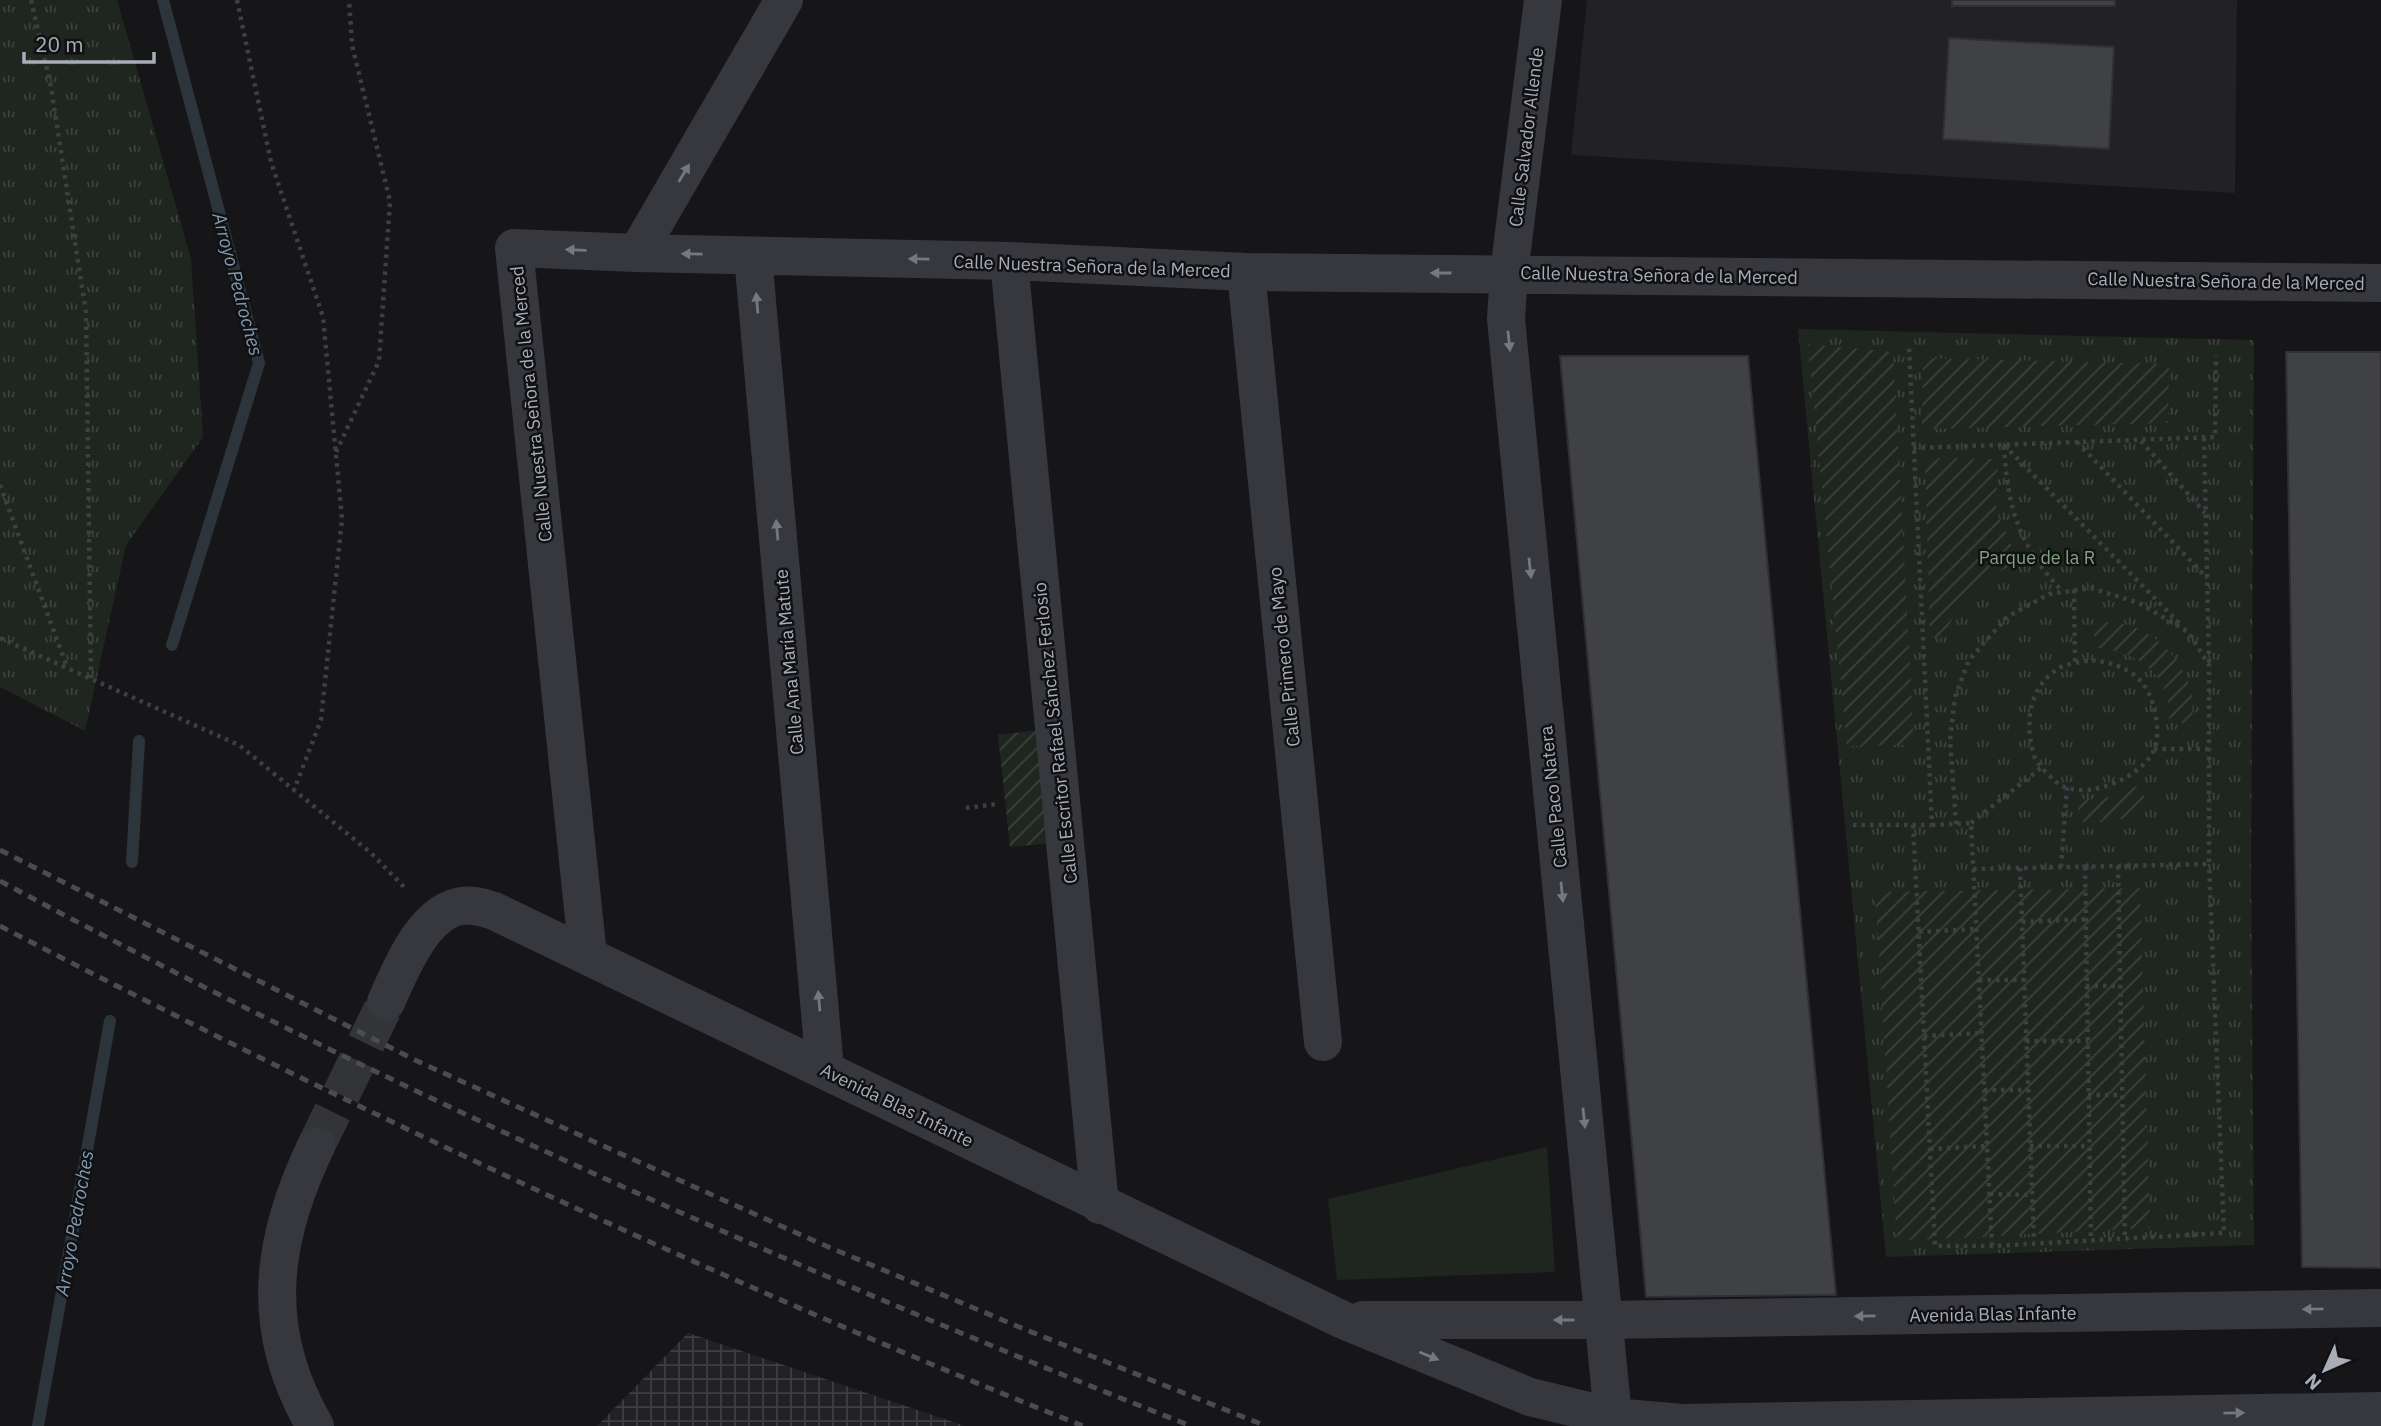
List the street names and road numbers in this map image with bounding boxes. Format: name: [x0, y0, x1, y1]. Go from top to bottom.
street label: Calle Salvador Allende: [1504, 46, 1548, 228]
street label: Calle Nuestra Señora de la Merced: [953, 250, 1231, 282]
street label: Calle Nuestra Señora de la Merced: [1520, 261, 1798, 289]
street label: Calle Nuestra Señora de la Merced: [505, 265, 557, 543]
street label: Calle Nuestra Señora de la Merced: [2087, 267, 2365, 295]
street label: Calle Primero de Mayo: [1263, 566, 1305, 748]
street label: Calle Ana María Matute: [769, 568, 809, 756]
street label: Calle Escritor Rafael Sánchez Ferlosio: [1028, 581, 1082, 885]
street label: Calle Paco Natera: [1534, 724, 1572, 869]
street label: Avenida Blas Infante: [817, 1058, 977, 1152]
street label: Avenida Blas Infante: [1909, 1301, 2077, 1327]

